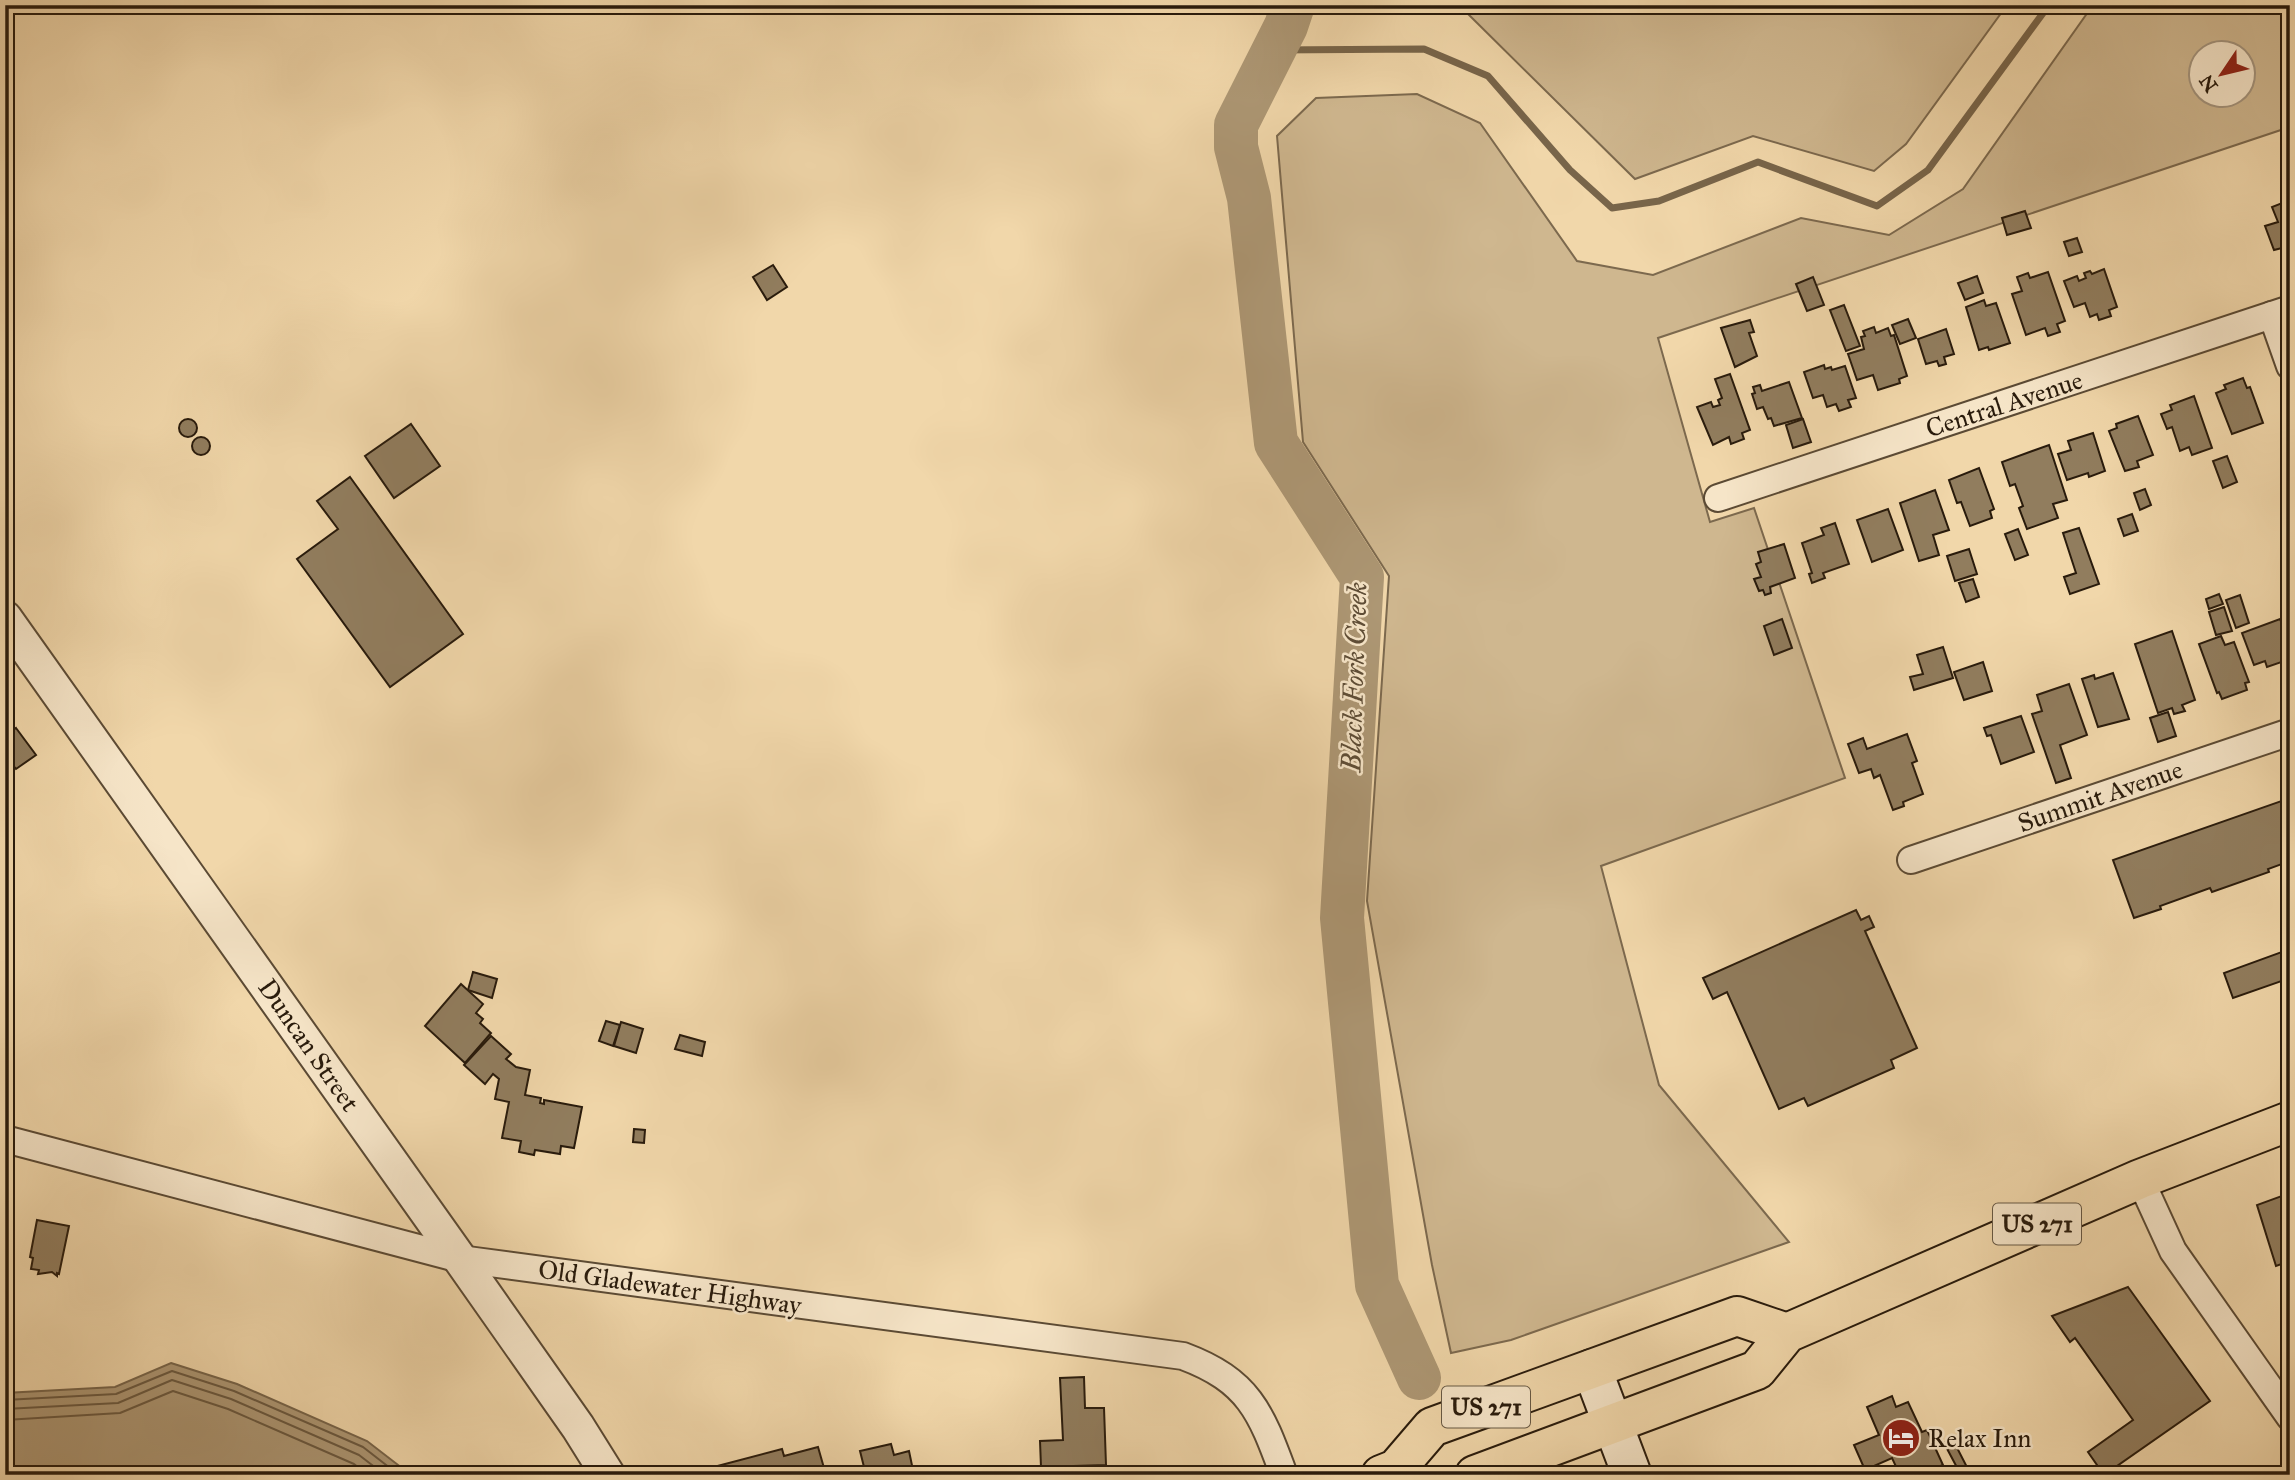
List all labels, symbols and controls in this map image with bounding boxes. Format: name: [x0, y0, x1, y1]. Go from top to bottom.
north arrow: [2186, 38, 2256, 108]
text: N: [2194, 70, 2223, 97]
street label: Central Avenue: [1921, 364, 2087, 444]
water label: Black Fork Creek: [1333, 581, 1375, 774]
street label: Summit Avenue: [2013, 753, 2187, 839]
street label: Duncan Street: [252, 972, 366, 1118]
road number: US 271: [1993, 1204, 2081, 1244]
street label: Old Gladewater Highway: [536, 1253, 804, 1321]
road number: US 271: [1442, 1386, 1530, 1428]
hotel icon: Relax Inn: [1880, 1417, 1922, 1459]
place label: Relax Inn: [1928, 1422, 2031, 1454]

